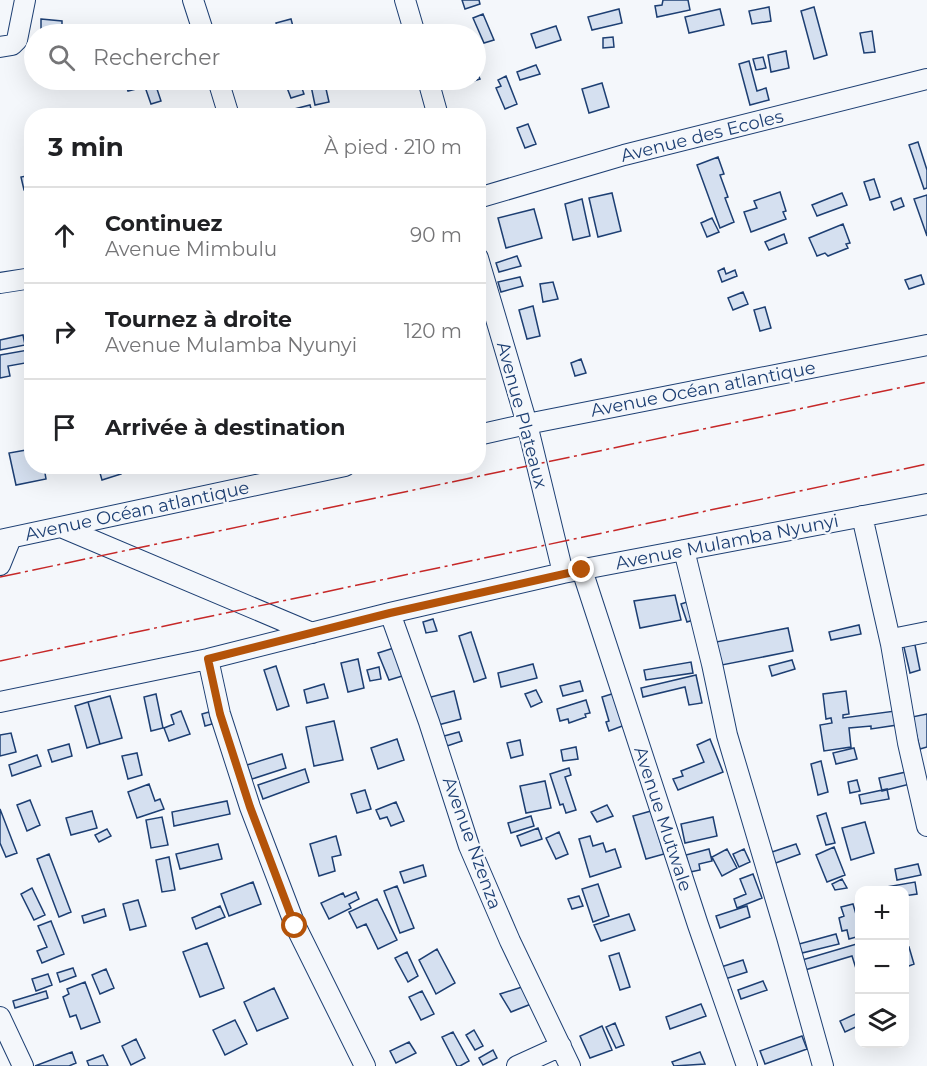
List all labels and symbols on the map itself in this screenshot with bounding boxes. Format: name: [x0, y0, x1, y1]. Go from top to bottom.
street label: Avenue des Ecoles: [618, 105, 786, 167]
street label: Avenue Plateaux: [492, 339, 552, 491]
street label: Avenue Océan atlantique: [589, 356, 817, 422]
street label: Avenue Océan atlantique: [23, 476, 251, 546]
street label: Avenue Mulamba Nyunyi: [614, 510, 840, 574]
route end: [568, 556, 594, 582]
street label: Avenue Mutwale: [629, 744, 697, 894]
street label: Avenue Nzenza: [438, 774, 506, 912]
route start: [281, 912, 307, 938]

